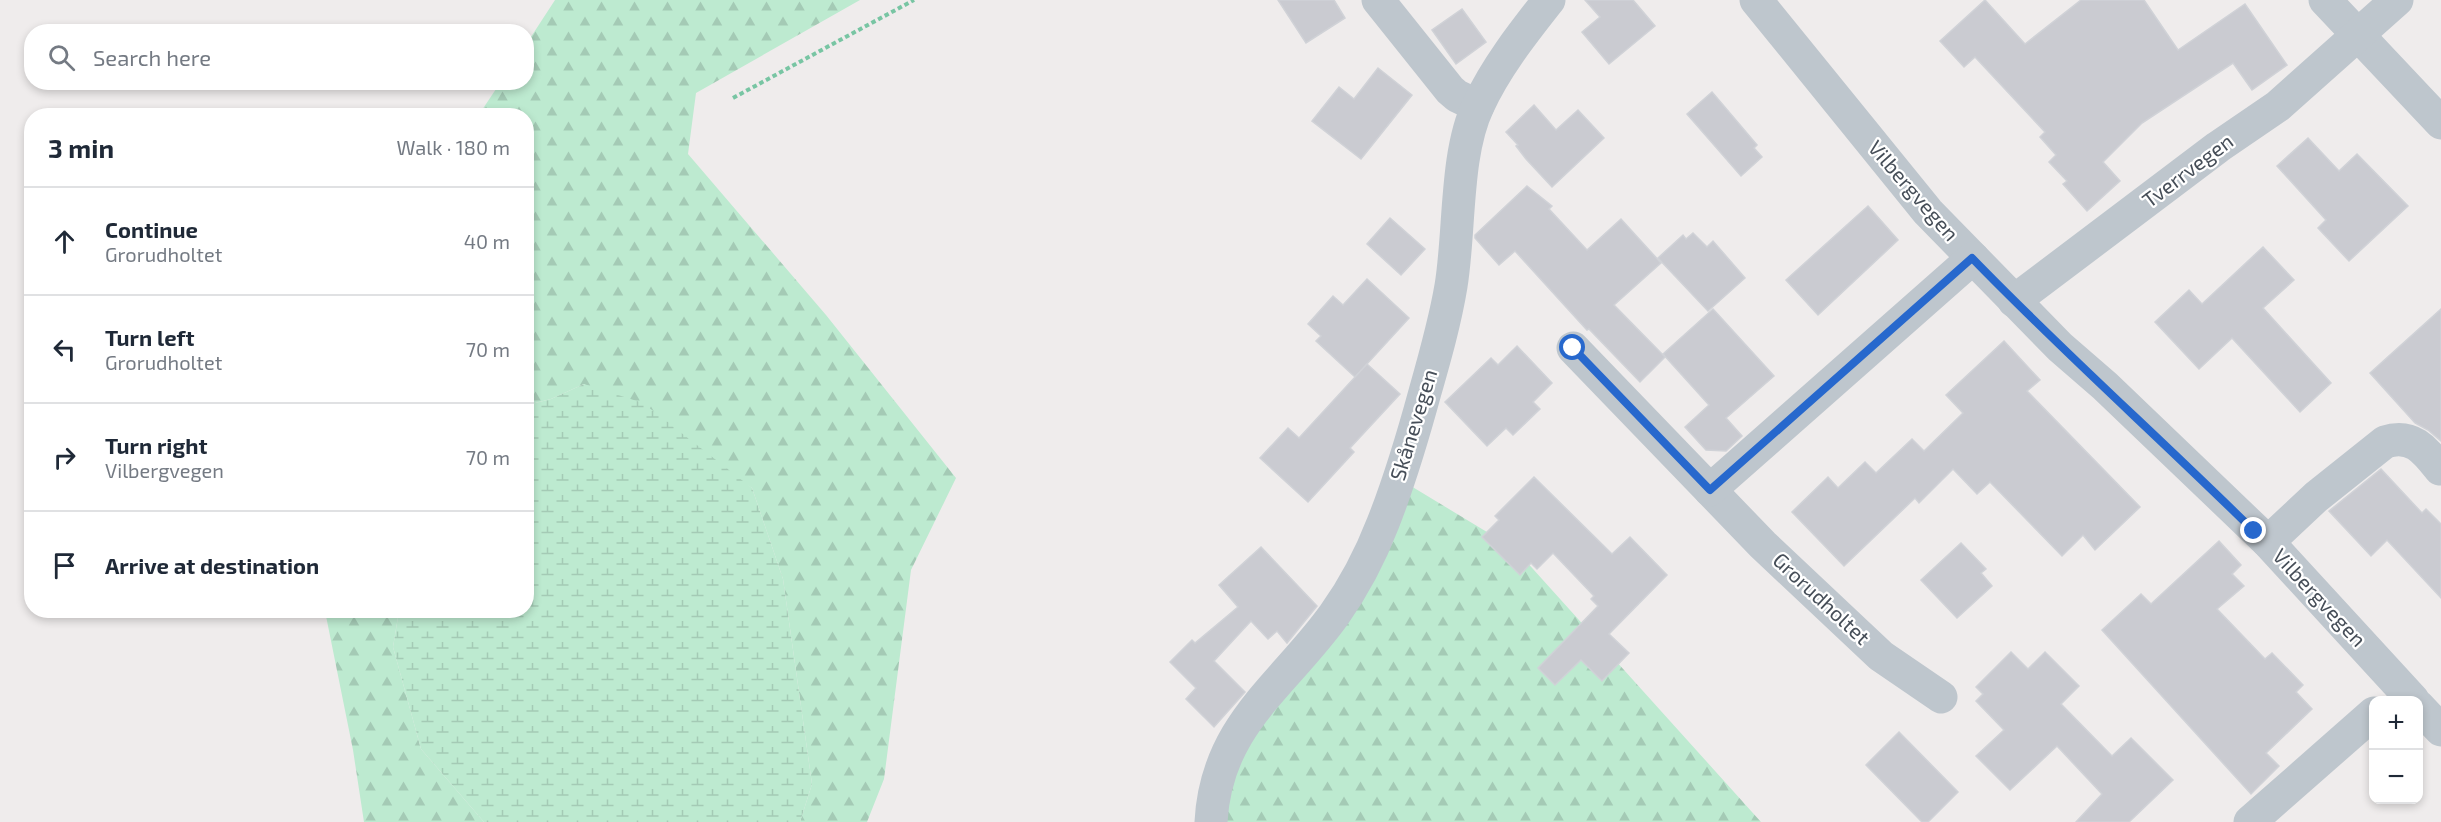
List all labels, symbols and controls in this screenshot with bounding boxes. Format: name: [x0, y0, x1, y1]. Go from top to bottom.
search box: [24, 24, 534, 90]
icon: search: [45, 41, 78, 74]
text: Search here: [93, 44, 211, 70]
street label: Tverrvegen: [2137, 128, 2237, 212]
text: 3 min: [48, 132, 114, 163]
text: Walk · 180 m: [397, 135, 510, 159]
street label: Vilbergvegen: [1864, 135, 1965, 245]
text: Continue: [105, 216, 198, 242]
icon: ahead: [48, 225, 81, 258]
text: 40 m: [464, 229, 510, 253]
text: Grorudholtet: [105, 242, 222, 266]
text: Turn left: [105, 324, 194, 350]
icon: left: [48, 333, 81, 366]
route start: [1559, 334, 1585, 360]
text: 70 m: [466, 337, 510, 361]
text: Grorudholtet: [105, 350, 222, 374]
street label: Skånevegen: [1384, 366, 1441, 483]
text: Turn right: [105, 432, 207, 458]
icon: right: [48, 441, 81, 474]
text: 70 m: [466, 445, 510, 469]
text: Vilbergvegen: [105, 458, 224, 482]
route end: [2240, 517, 2266, 543]
street label: Vilbergvegen: [2268, 543, 2372, 651]
street label: Grorudholtet: [1768, 547, 1876, 649]
icon: arrive: [48, 549, 81, 582]
text: Arrive at destination: [105, 552, 319, 578]
map controls: [2369, 696, 2423, 804]
button: +: [2369, 696, 2423, 750]
button: −: [2369, 750, 2423, 804]

